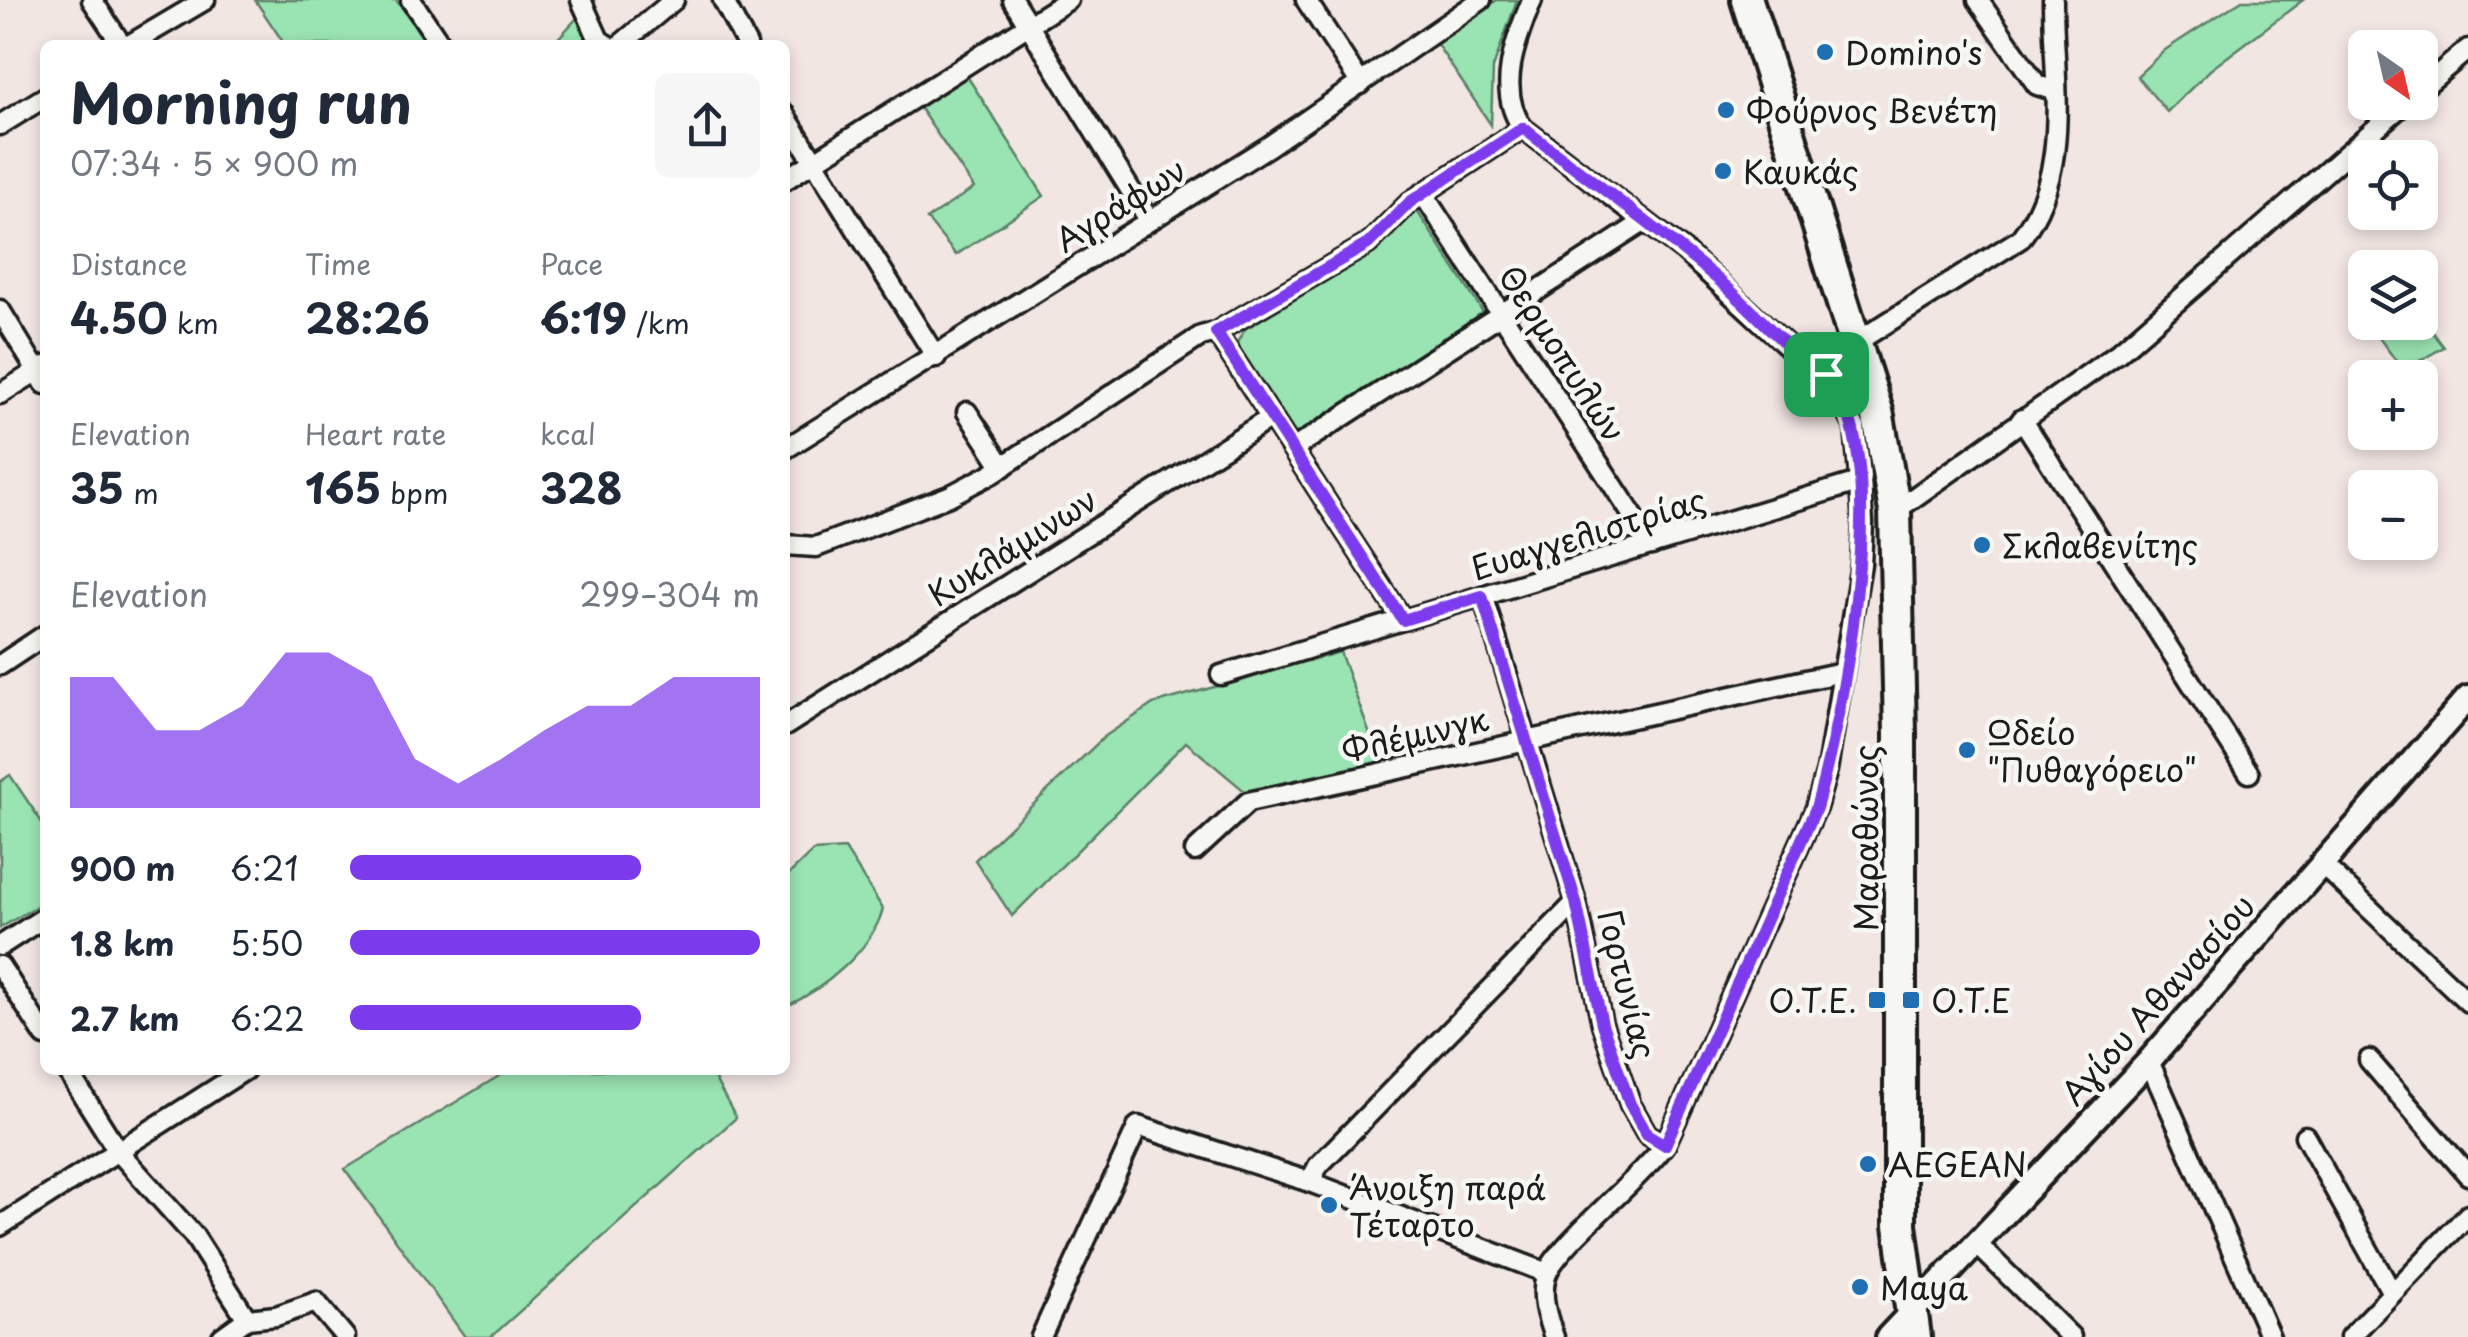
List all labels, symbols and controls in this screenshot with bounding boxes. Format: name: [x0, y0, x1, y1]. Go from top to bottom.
place label: Domino's: [1845, 28, 1982, 76]
north arrow: [2348, 30, 2438, 120]
map controls: [2348, 30, 2438, 560]
marker: Domino's: [1814, 41, 1836, 63]
text: Morning run: [70, 60, 412, 143]
button: share: [655, 73, 760, 178]
place label: Φούρνος Βενέτη: [1746, 86, 1998, 134]
marker: Φούρνος Βενέτη: [1715, 99, 1737, 121]
text: 07:34 · 5 × 900 m: [70, 139, 358, 187]
button: locate: [2348, 140, 2438, 230]
street label: Αγράφων: [1045, 145, 1195, 263]
place label: Καυκάς: [1743, 147, 1859, 195]
marker: Καυκάς: [1712, 160, 1734, 182]
text: Distance: [70, 242, 188, 285]
text: Time: [305, 242, 371, 285]
text: Pace: [540, 242, 603, 285]
button: layers: [2348, 250, 2438, 340]
street label: Θερμοπυλών: [1488, 255, 1638, 451]
text: 4.50: [70, 285, 168, 348]
text: 28:26: [305, 285, 430, 348]
text: 6:19: [540, 285, 627, 348]
text: km: [168, 301, 219, 344]
text: /km: [627, 301, 690, 344]
pin: [1784, 332, 1869, 417]
icon: arrive: [1799, 347, 1854, 402]
button: +: [2348, 360, 2438, 450]
text: Elevation: [70, 412, 191, 455]
text: Heart rate: [305, 412, 446, 455]
text: kcal: [540, 412, 596, 455]
text: 35: [70, 455, 124, 518]
text: 165: [305, 455, 381, 518]
text: 328: [540, 455, 623, 518]
button: −: [2348, 470, 2438, 560]
text: m: [124, 471, 159, 514]
text: bpm: [381, 471, 448, 514]
street label: Ευαγγελιστρίας: [1465, 474, 1711, 592]
street label: Κυκλάμινων: [918, 475, 1106, 617]
place label: Σκλαβενίτης: [2002, 521, 2198, 569]
marker: Σκλαβενίτης: [1971, 534, 1993, 556]
text: Elevation: [70, 570, 208, 618]
text: 299–304 m: [579, 570, 760, 618]
street label: Φλέμινγκ: [1337, 694, 1493, 774]
place label: Ωδείο "Πυθαγόρειο": [1987, 708, 2197, 793]
marker: Ωδείο "Πυθαγόρειο": [1956, 739, 1978, 761]
street label: Μαραθώνος: [1841, 745, 1889, 931]
text: 900 m: [70, 844, 175, 892]
text: 6:21: [230, 844, 299, 892]
street label: Αγίου Αθανασίου: [2049, 883, 2265, 1115]
street label: Γορτυνίας: [1586, 904, 1670, 1064]
text: 1.8 km: [70, 919, 174, 967]
text: 5:50: [230, 919, 304, 967]
place label: Ο.Τ.Ε.: [1768, 976, 1857, 1024]
place label: Ο.Τ.Ε: [1931, 976, 2011, 1024]
marker: Ο.Τ.Ε.: [1866, 989, 1888, 1011]
marker: Ο.Τ.Ε: [1900, 989, 1922, 1011]
text: 2.7 km: [70, 994, 180, 1042]
text: 6:22: [230, 994, 305, 1042]
place label: AEGEAN: [1888, 1140, 2027, 1188]
marker: AEGEAN: [1857, 1153, 1879, 1175]
place label: Άνοιξη παρά Τέταρτο: [1349, 1163, 1546, 1248]
marker: Άνοιξη παρά Τέταρτο: [1318, 1194, 1340, 1216]
place label: Maya: [1880, 1263, 1968, 1311]
marker: Maya: [1849, 1276, 1871, 1298]

